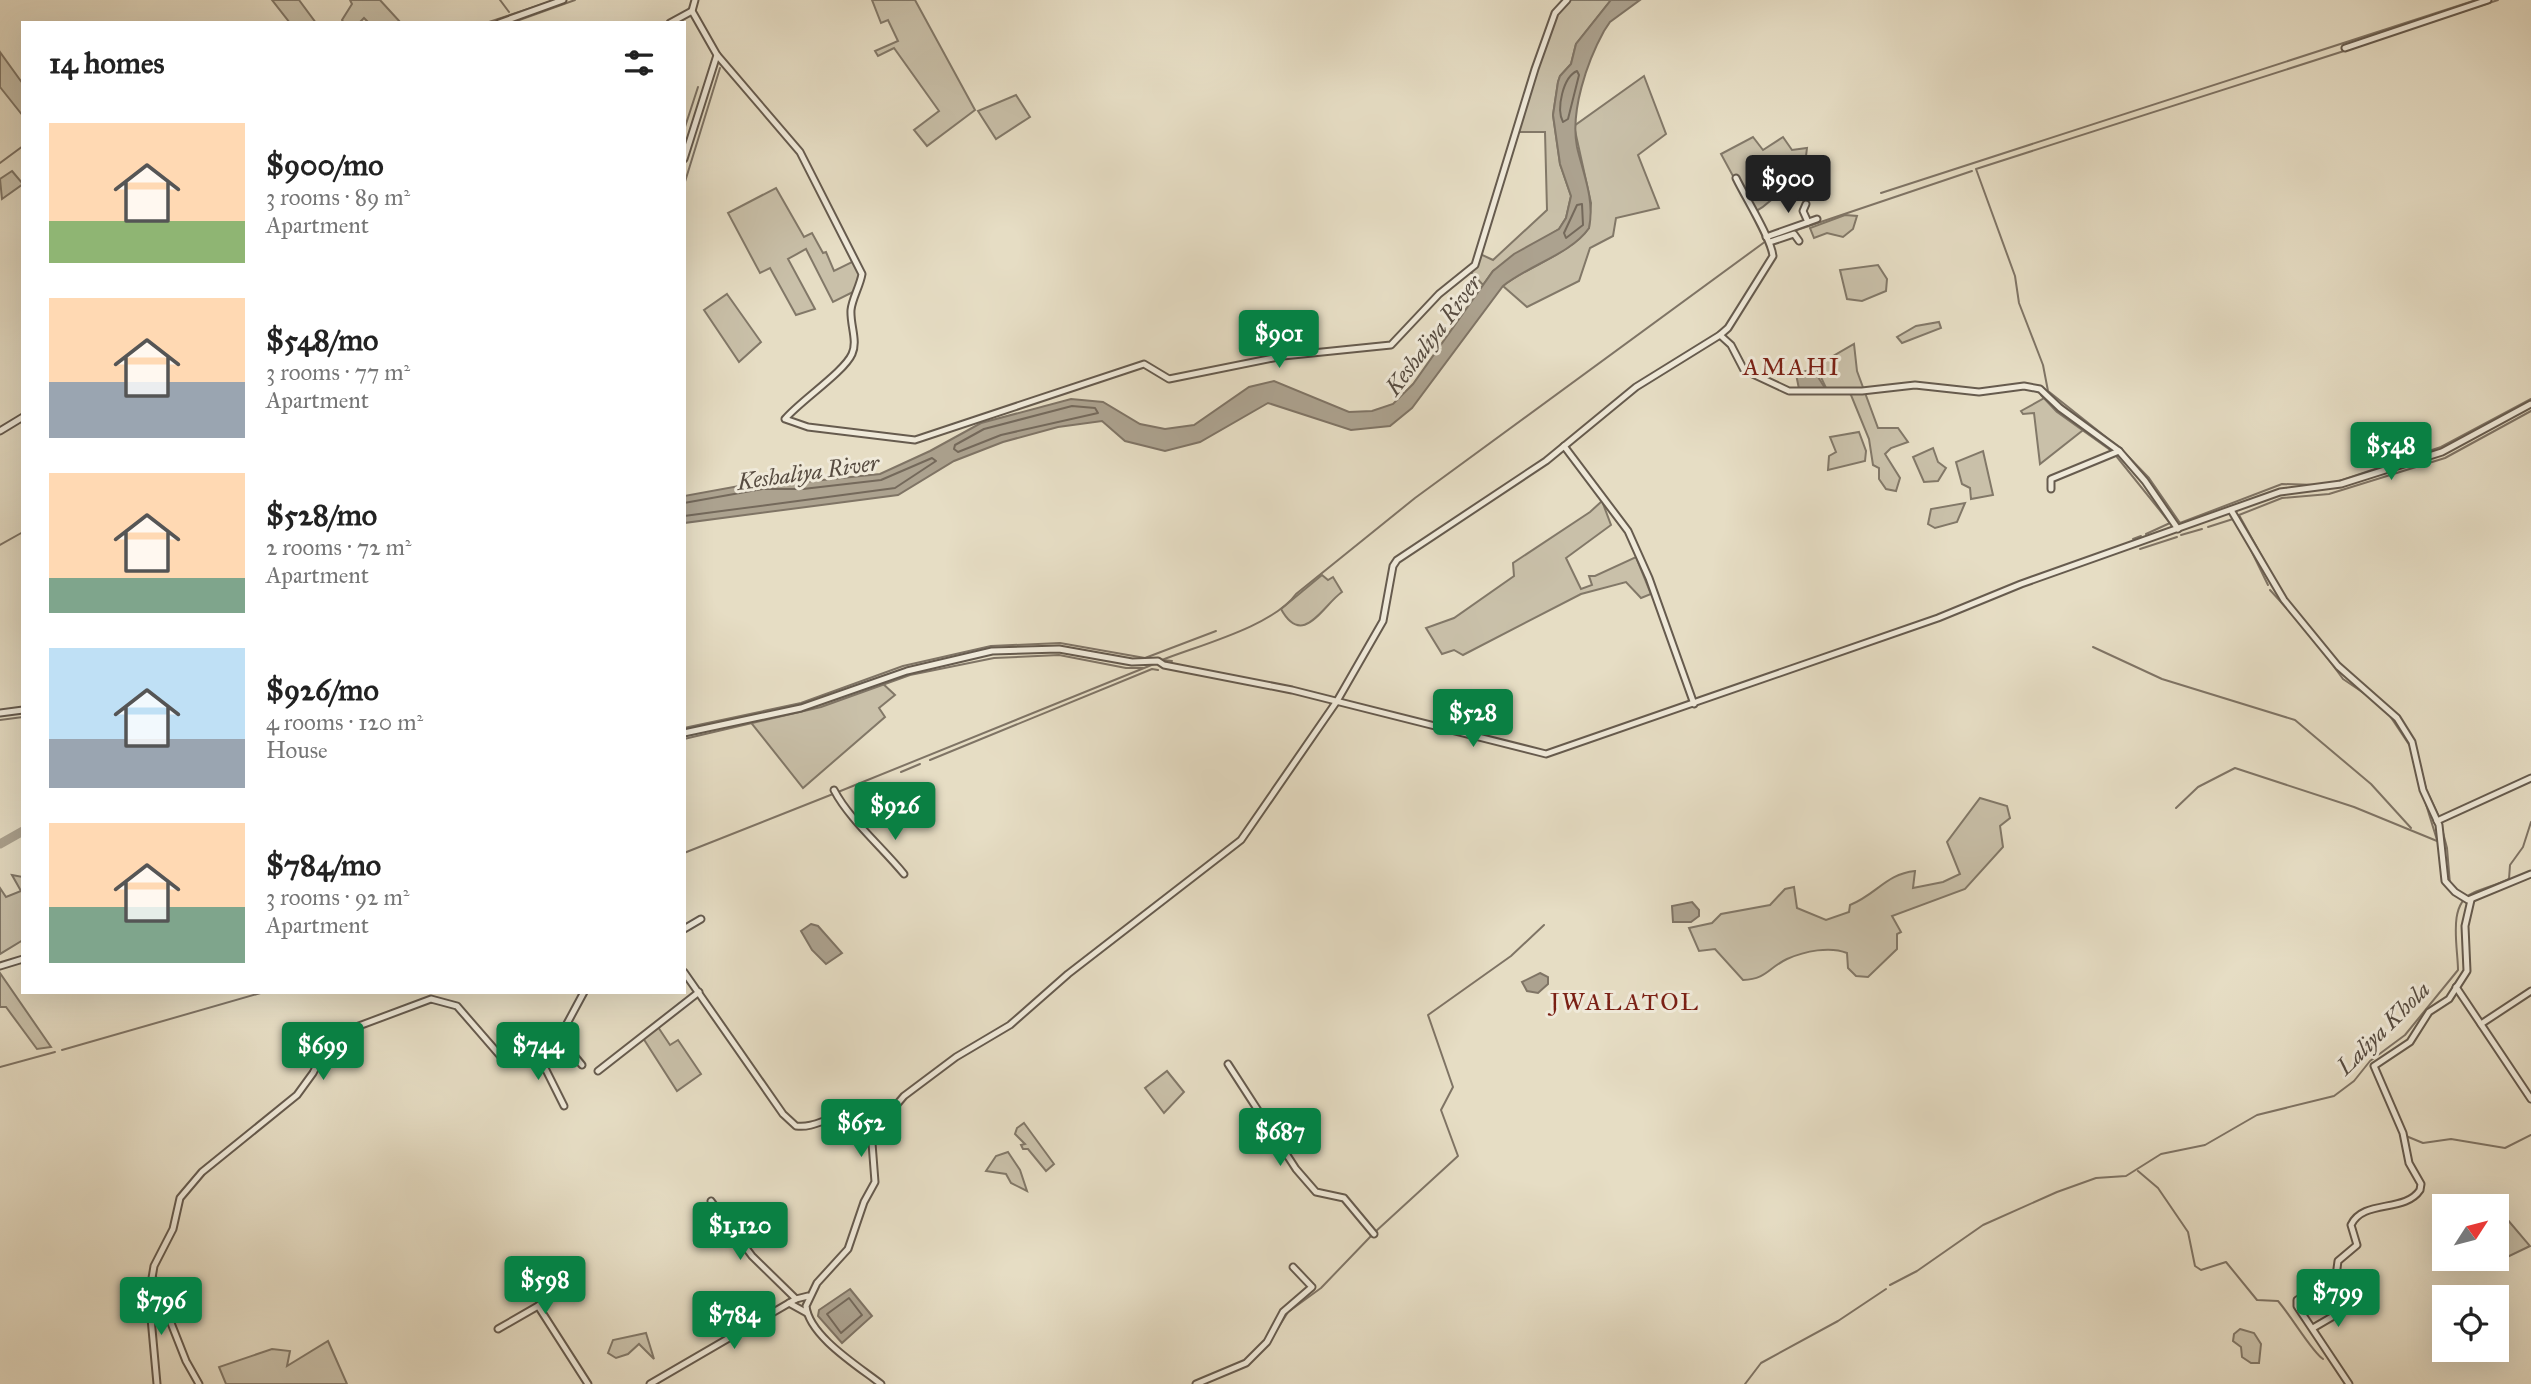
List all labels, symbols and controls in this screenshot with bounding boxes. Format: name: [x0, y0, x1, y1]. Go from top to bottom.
icon: filters: [620, 44, 658, 82]
text: 14 homes: [49, 45, 164, 81]
text: $900/mo: [266, 147, 384, 183]
icon: home: [105, 151, 189, 235]
pin: $900: [1747, 156, 1829, 215]
text: $900: [1762, 164, 1814, 192]
text: 3 rooms · 89 m²: [266, 183, 410, 211]
text: Apartment: [266, 211, 369, 239]
water label: Keshaliya River: [1378, 268, 1488, 401]
pin: $901: [1238, 310, 1320, 370]
text: $901: [1255, 319, 1303, 347]
text: $548/mo: [266, 322, 378, 358]
icon: home: [105, 326, 189, 410]
district label: AMAHI: [1742, 352, 1841, 382]
text: 3 rooms · 77 m²: [266, 358, 410, 386]
text: Apartment: [266, 386, 369, 414]
pin: $548: [2350, 422, 2432, 482]
text: $548: [2367, 431, 2415, 459]
water label: Keshaliya River: [734, 448, 882, 496]
text: $528/mo: [266, 497, 377, 533]
icon: home: [105, 501, 189, 585]
text: 2 rooms · 72 m²: [266, 533, 411, 561]
text: Apartment: [266, 561, 369, 589]
text: $926/mo: [266, 672, 379, 708]
icon: home: [105, 676, 189, 760]
pin: $528: [1432, 690, 1514, 749]
text: $528: [1449, 698, 1497, 726]
text: 4 rooms · 120 m²: [266, 708, 423, 736]
text: House: [266, 736, 328, 764]
pin: $926: [854, 782, 936, 842]
text: $926: [870, 791, 920, 819]
text: $784/mo: [266, 847, 381, 883]
icon: home: [105, 851, 189, 935]
text: 3 rooms · 92 m²: [266, 883, 409, 911]
text: Apartment: [266, 911, 369, 939]
water label: Laliya Khola: [2330, 975, 2436, 1081]
district label: JWALATOL: [1547, 987, 1700, 1017]
pin: $699: [282, 1023, 364, 1082]
pin: $744: [497, 1023, 579, 1082]
text: $699: [298, 1031, 348, 1059]
text: $744: [512, 1031, 564, 1059]
pin: $652: [820, 1100, 902, 1159]
text: $652: [837, 1108, 885, 1136]
pin: $687: [1239, 1108, 1321, 1168]
text: $687: [1255, 1117, 1305, 1145]
north arrow: [2432, 1194, 2510, 1270]
map controls: [2432, 1194, 2509, 1362]
pin: $1,120: [683, 1202, 797, 1262]
text: $1,120: [709, 1211, 771, 1239]
pin: $598: [504, 1256, 586, 1316]
text: $598: [520, 1265, 570, 1293]
pin: $799: [2297, 1270, 2379, 1329]
pin: $796: [120, 1278, 202, 1337]
text: $799: [2313, 1278, 2363, 1306]
button: locate: [2432, 1285, 2509, 1362]
text: $796: [136, 1286, 186, 1314]
pin: $784: [693, 1292, 775, 1351]
text: $784: [708, 1300, 760, 1328]

